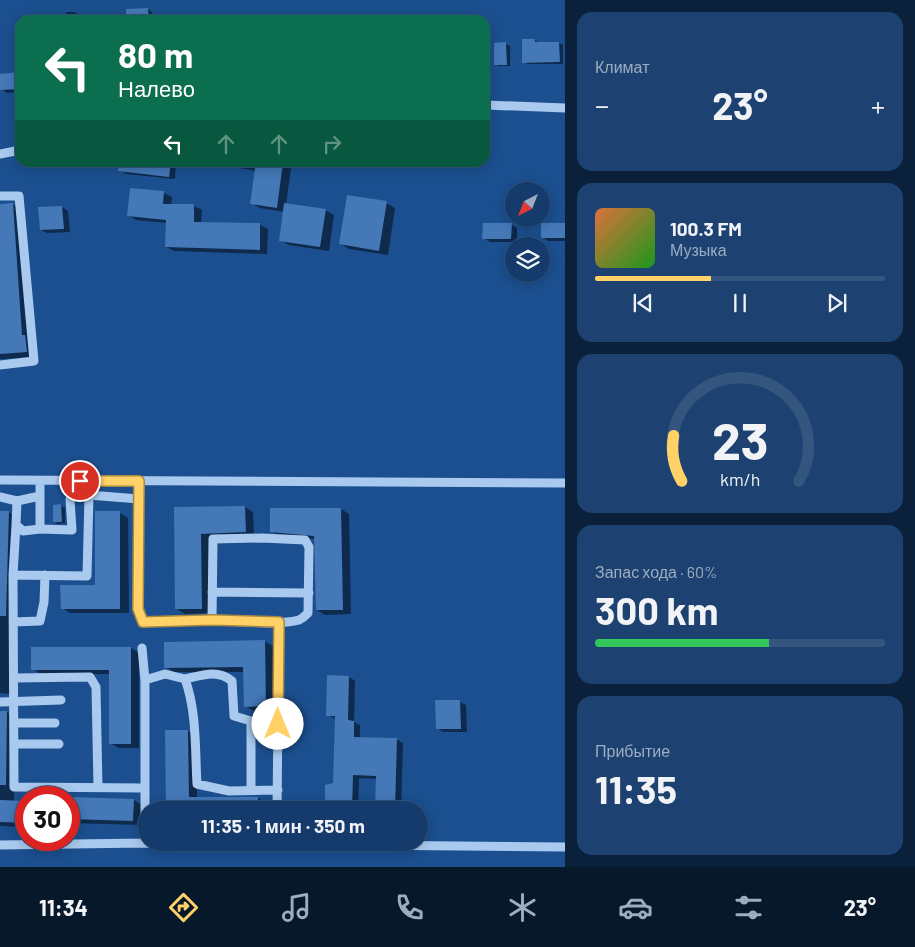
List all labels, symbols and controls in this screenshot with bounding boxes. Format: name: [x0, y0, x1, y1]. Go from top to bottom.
text: 80 m: [118, 33, 193, 75]
icon: left: [35, 35, 100, 100]
text: Климат: [595, 57, 649, 76]
text: Налево: [118, 75, 195, 101]
text: 23°: [712, 82, 768, 128]
text: −: [595, 88, 609, 122]
text: +: [871, 88, 885, 122]
icon: left: [159, 130, 187, 158]
icon: ahead: [212, 130, 240, 158]
icon: ahead: [265, 130, 293, 158]
icon: right: [318, 130, 346, 158]
north arrow: [505, 182, 550, 228]
map controls: [505, 182, 550, 282]
text: 100.3 FM: [670, 217, 742, 240]
button: layers: [505, 237, 550, 282]
text: Музыка: [670, 240, 727, 259]
icon: previous: [629, 289, 657, 317]
icon: pause: [726, 289, 754, 317]
icon: next: [823, 289, 851, 317]
text: 23: [712, 408, 768, 470]
pin: [59, 460, 101, 502]
icon: arrive: [66, 467, 94, 495]
text: km/h: [720, 468, 760, 490]
text: Запас хода · 60%: [595, 562, 718, 581]
text: 300 km: [595, 587, 718, 633]
position arrow: [251, 697, 303, 749]
text: Прибытие: [595, 741, 670, 760]
text: 11:35: [595, 766, 677, 812]
speed limit sign: 30: [15, 786, 80, 851]
text: 11:35 · 1 мин · 350 m: [201, 814, 365, 837]
icon: directions: [166, 890, 201, 925]
icon: music: [279, 890, 314, 925]
icon: phone: [392, 890, 427, 925]
icon: climate: [505, 890, 540, 925]
icon: car: [618, 890, 653, 925]
icon: filters: [731, 890, 766, 925]
text: 11:34: [39, 894, 88, 920]
text: 23°: [844, 894, 876, 920]

